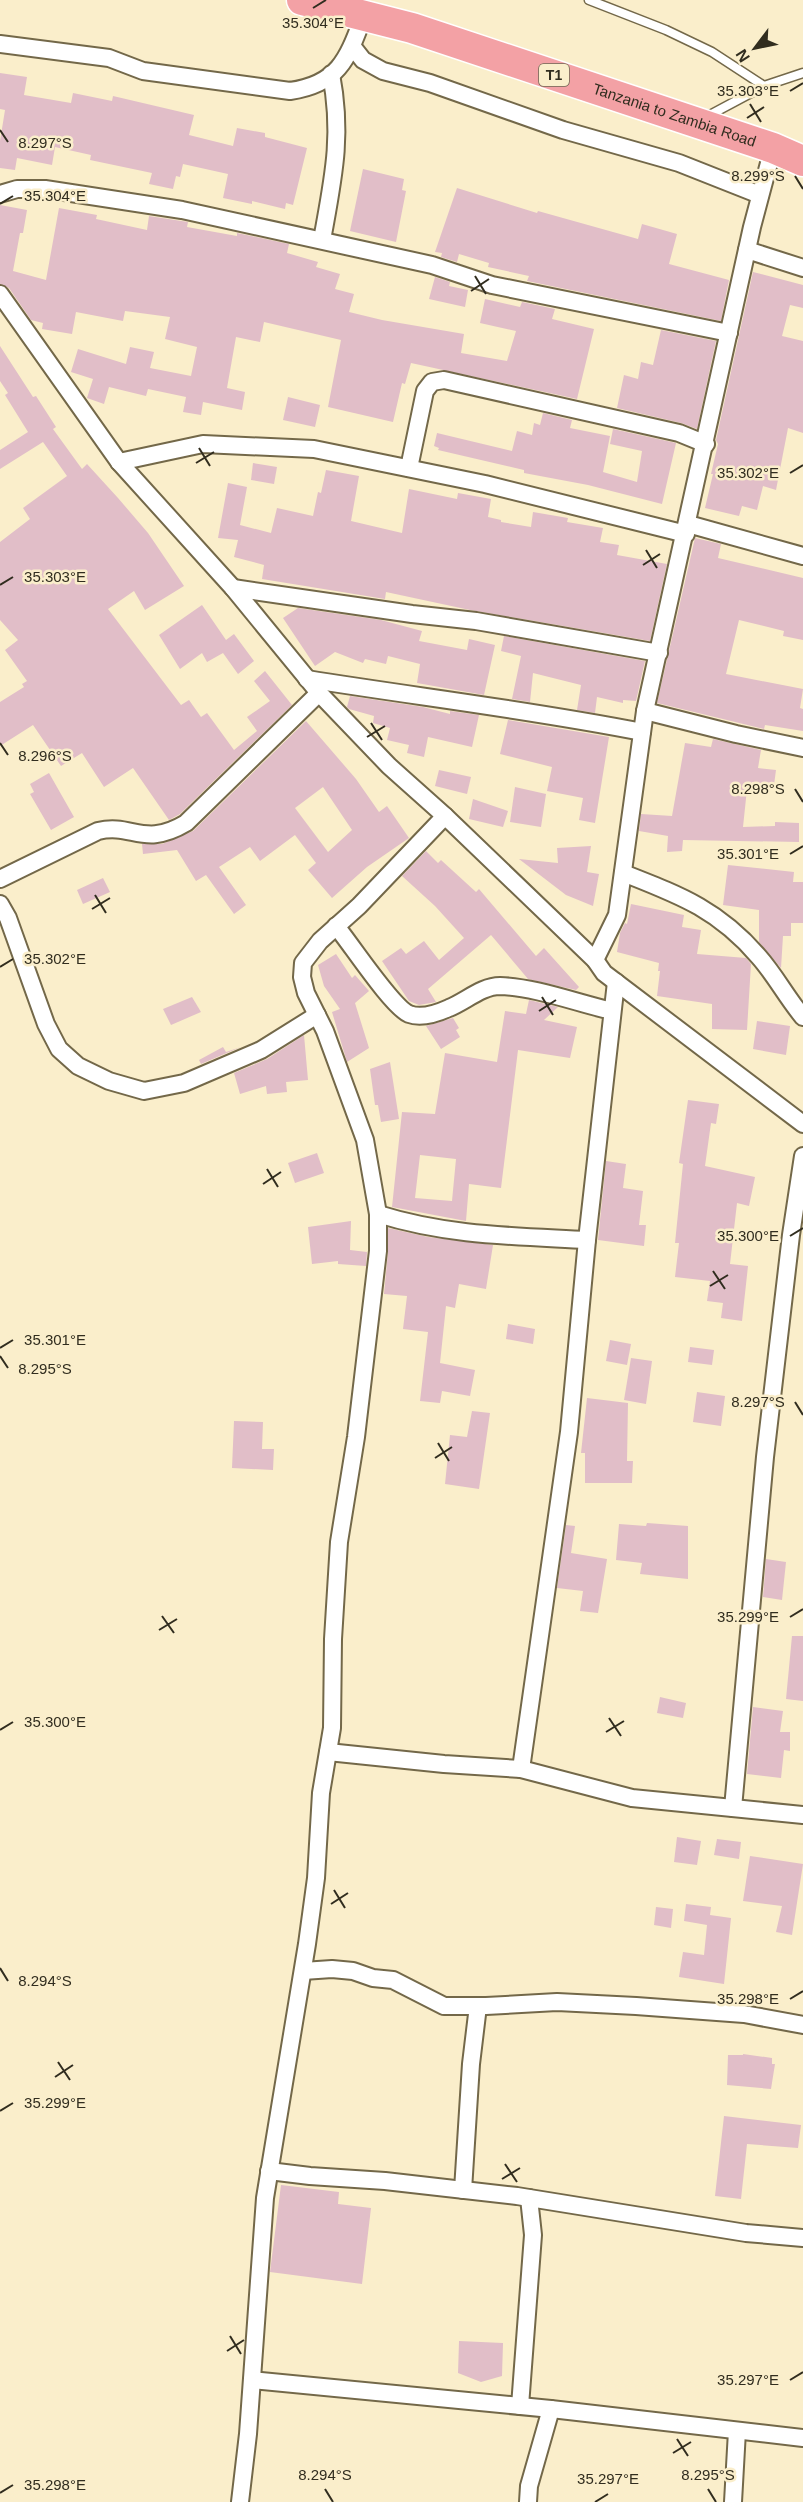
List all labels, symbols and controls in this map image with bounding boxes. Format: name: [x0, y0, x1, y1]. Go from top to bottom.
text: 35.304°E: [282, 14, 344, 31]
north arrow: [725, 18, 785, 78]
text: N: [732, 46, 753, 65]
road number: T1: [539, 64, 569, 86]
street label: Tanzania to Zambia Road: [591, 80, 758, 150]
text: 35.303°E: [717, 82, 779, 99]
text: 8.297°S: [18, 134, 72, 151]
text: 8.299°S: [731, 167, 785, 184]
text: 35.304°E: [24, 187, 86, 204]
text: 35.302°E: [717, 464, 779, 481]
text: 35.303°E: [24, 568, 86, 585]
text: 8.296°S: [18, 747, 72, 764]
text: 8.298°S: [731, 780, 785, 797]
text: 35.301°E: [717, 845, 779, 862]
text: 35.302°E: [24, 950, 86, 967]
text: 35.300°E: [717, 1227, 779, 1244]
text: 35.301°E: [24, 1331, 86, 1348]
text: 8.295°S: [18, 1360, 72, 1377]
text: 8.297°S: [731, 1393, 785, 1410]
text: 35.299°E: [717, 1608, 779, 1625]
text: 35.300°E: [24, 1713, 86, 1730]
text: 8.294°S: [18, 1972, 72, 1989]
text: 35.298°E: [717, 1990, 779, 2007]
text: 35.299°E: [24, 2094, 86, 2111]
text: 35.297°E: [717, 2371, 779, 2388]
text: 8.294°S: [298, 2466, 352, 2483]
text: 8.295°S: [681, 2466, 735, 2483]
text: 35.297°E: [577, 2470, 639, 2487]
text: 35.298°E: [24, 2476, 86, 2493]

